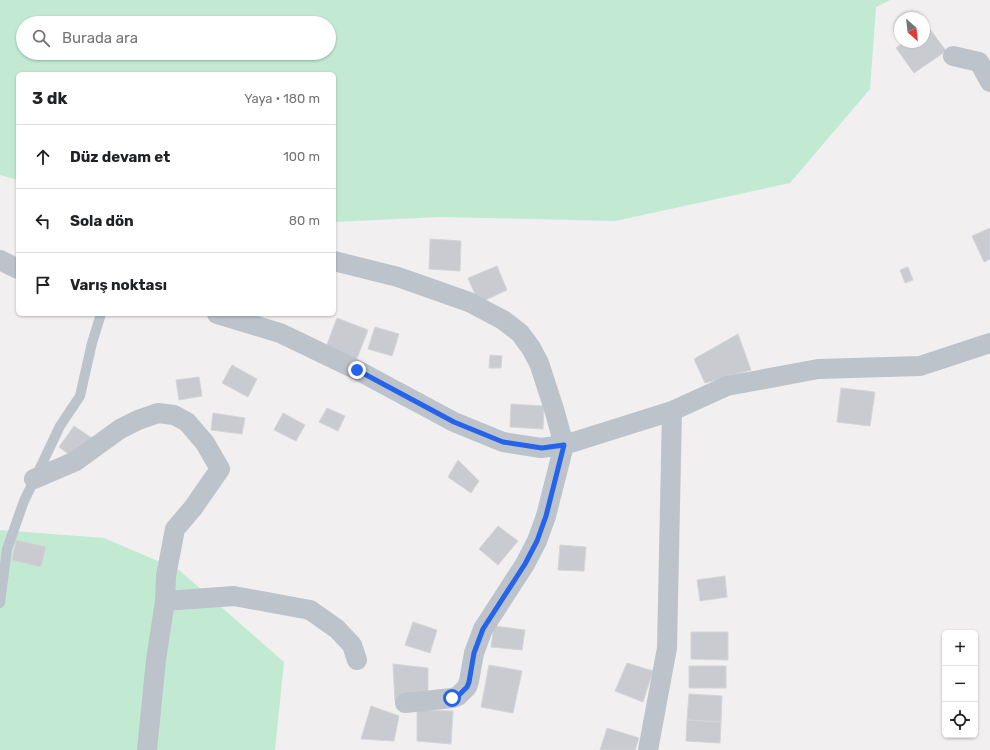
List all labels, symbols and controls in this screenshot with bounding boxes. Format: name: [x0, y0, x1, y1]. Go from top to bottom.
north arrow: [894, 12, 930, 48]
search box: [16, 16, 336, 60]
icon: search: [30, 27, 52, 49]
text: Burada ara: [62, 29, 138, 47]
text: 3 dk: [32, 88, 68, 108]
text: Yaya · 180 m: [244, 91, 320, 106]
icon: ahead: [32, 146, 54, 168]
text: Düz devam et: [70, 148, 170, 166]
text: 100 m: [283, 149, 320, 164]
icon: left: [32, 210, 54, 232]
text: Sola dön: [70, 212, 134, 230]
text: 80 m: [289, 213, 320, 228]
icon: arrive: [32, 274, 54, 296]
text: Varış noktası: [70, 276, 167, 294]
route end: [348, 361, 366, 379]
map controls: [942, 630, 978, 738]
button: +: [942, 630, 978, 666]
button: −: [942, 666, 978, 702]
route start: [443, 689, 461, 707]
button: locate: [942, 702, 978, 738]

